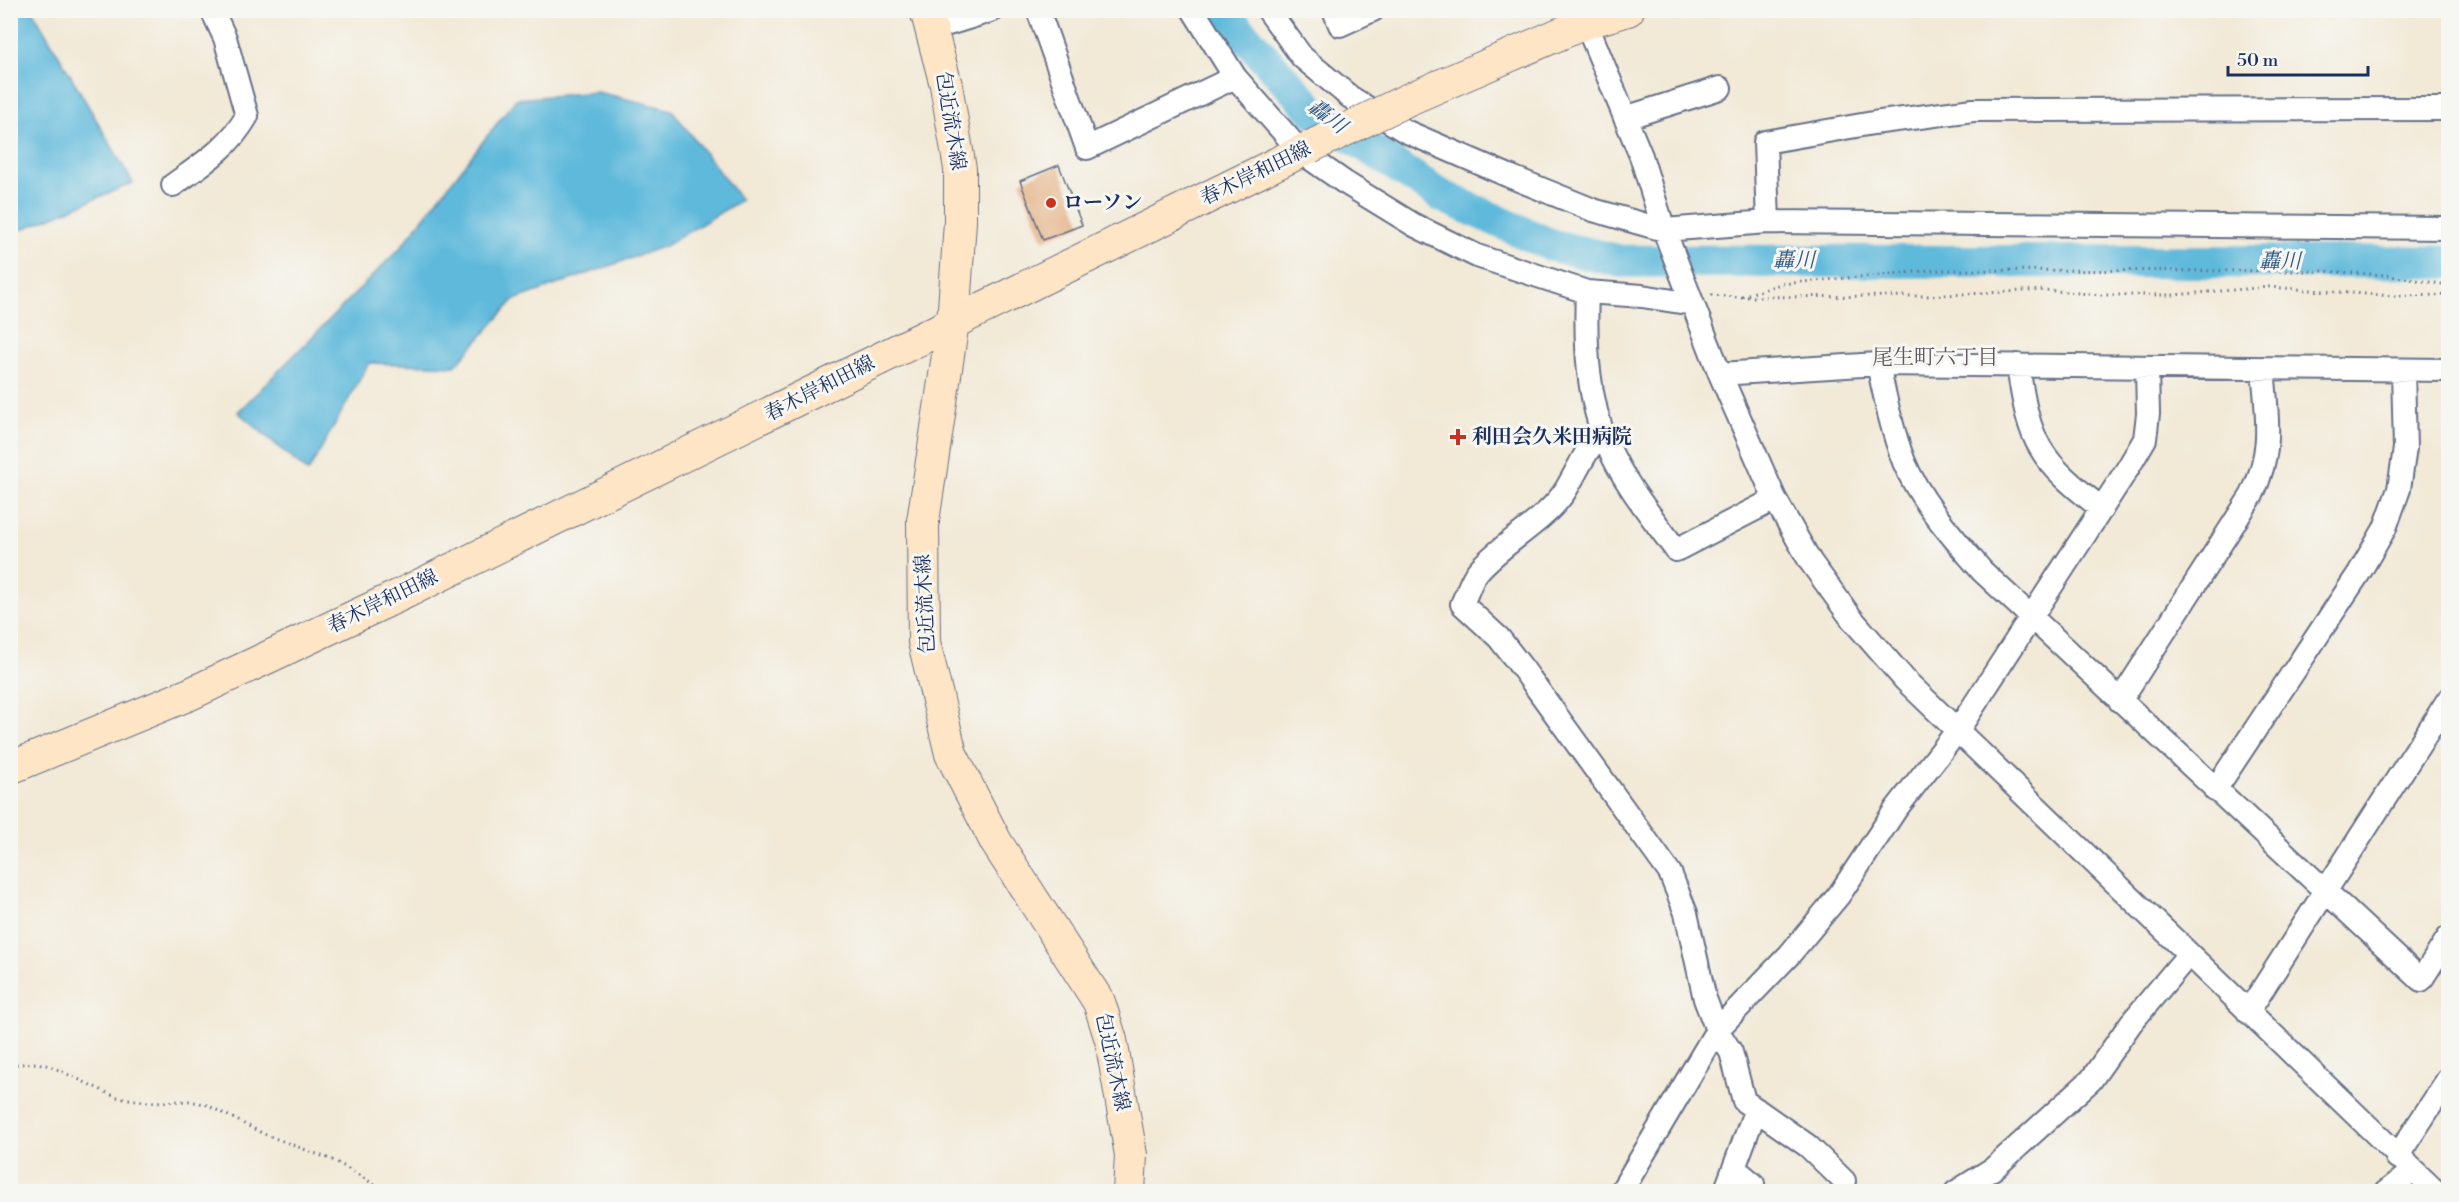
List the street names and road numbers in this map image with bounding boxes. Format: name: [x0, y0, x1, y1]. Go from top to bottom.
street label: 包近流木線: [930, 70, 970, 172]
street label: 春木岸和田線: [1197, 136, 1315, 212]
street label: 春木岸和田線: [761, 351, 879, 427]
street label: 包近流木線: [911, 553, 941, 655]
street label: 春木岸和田線: [324, 564, 442, 640]
street label: 包近流木線: [1089, 1010, 1135, 1114]

